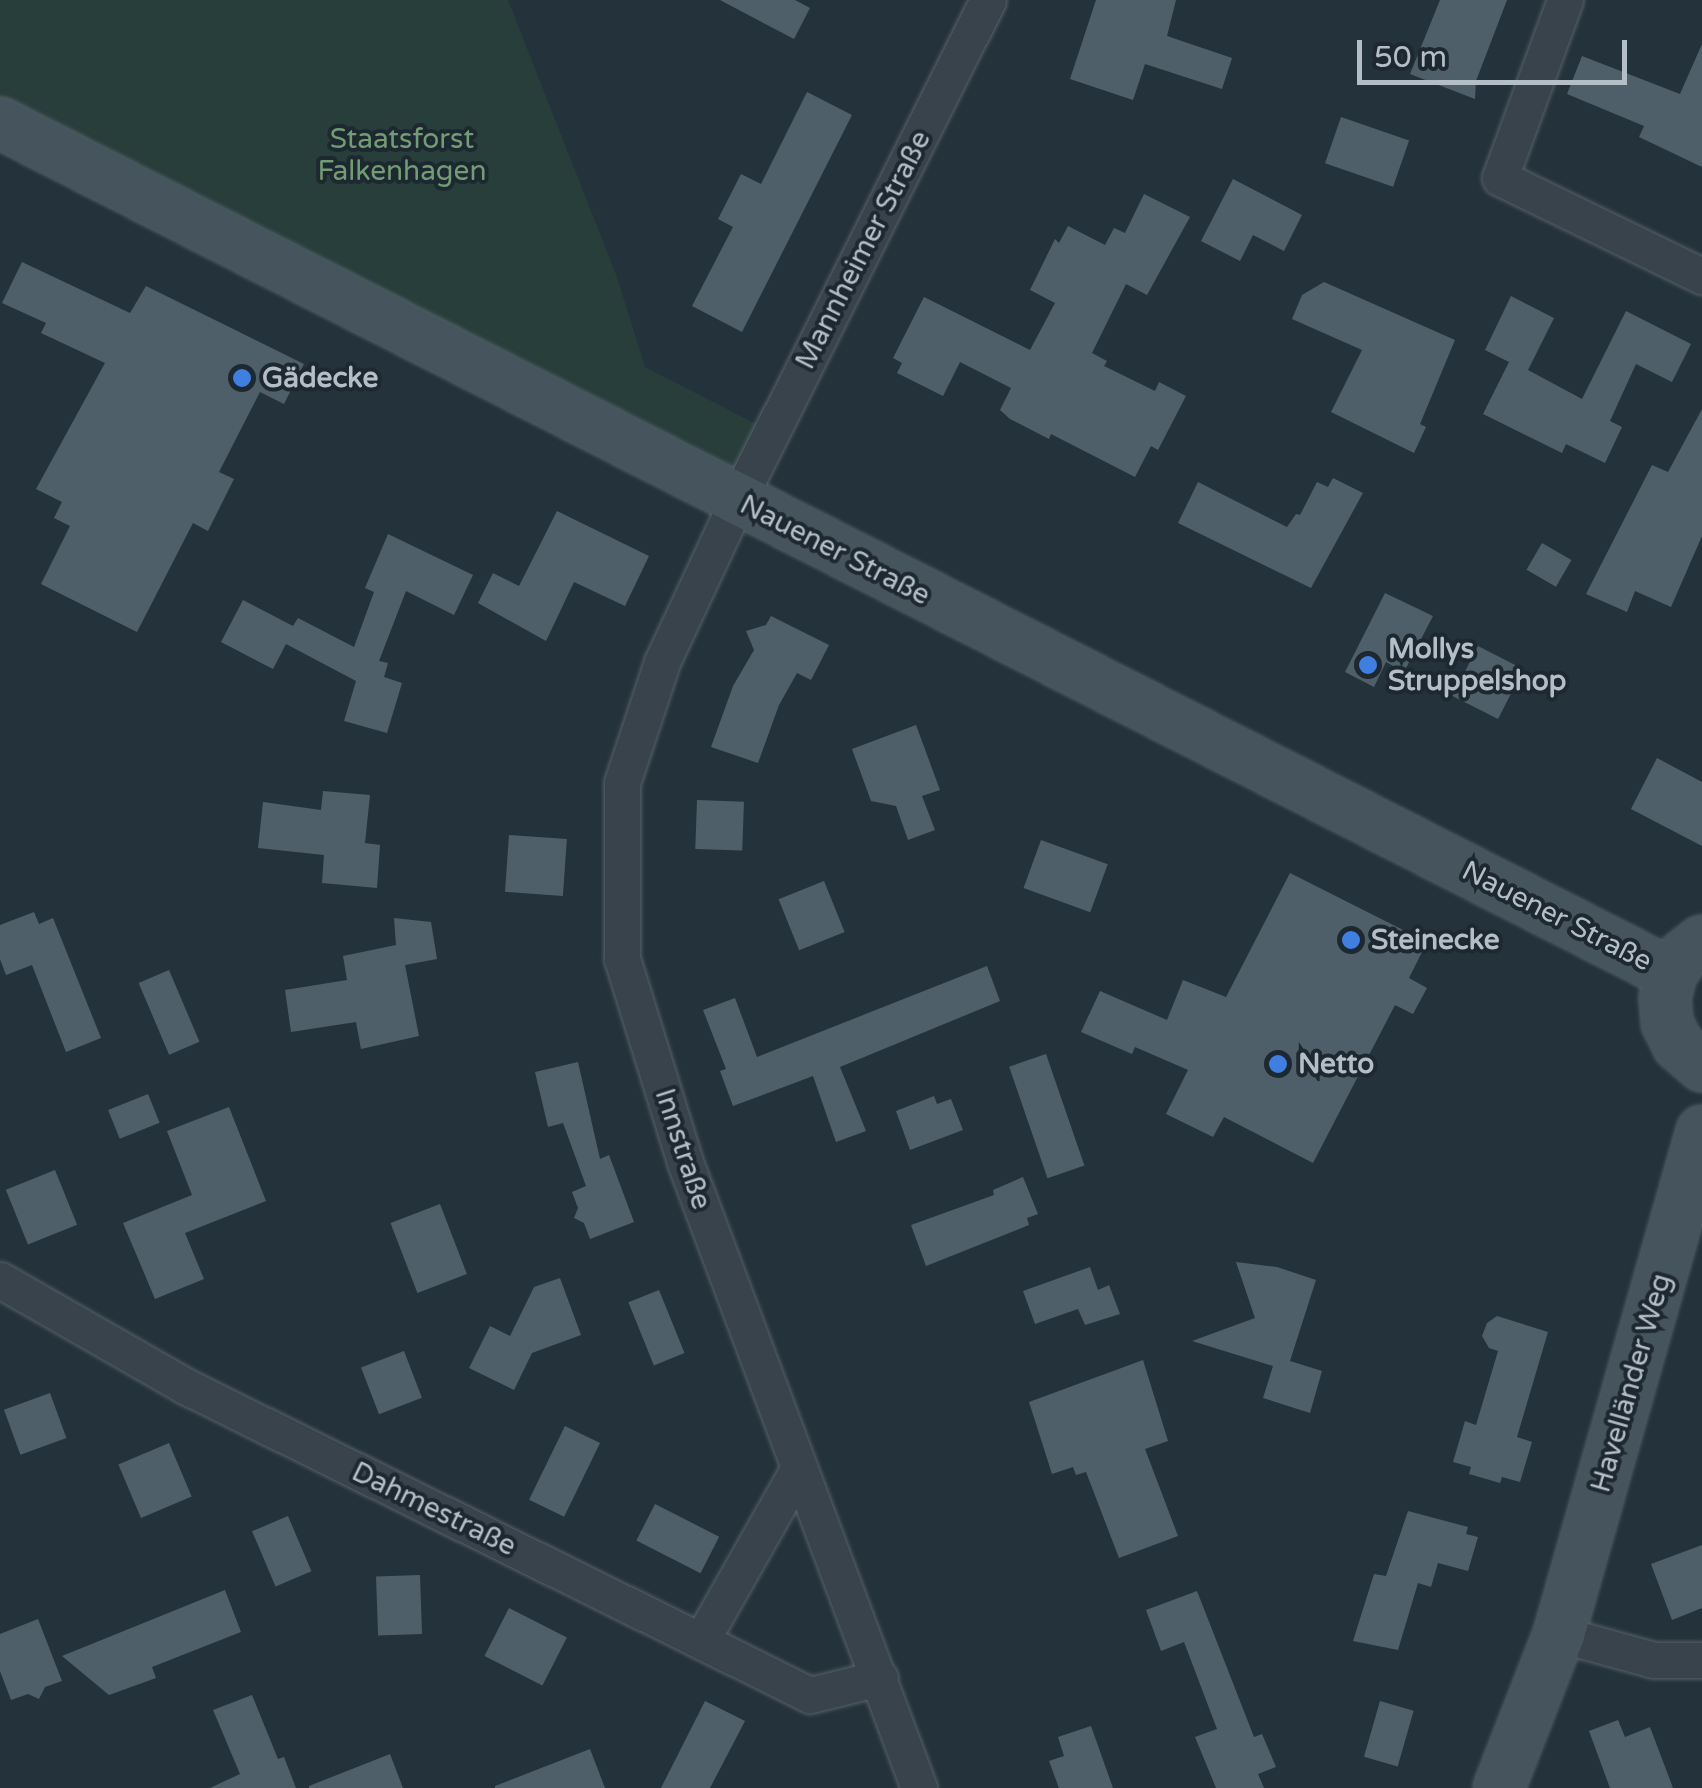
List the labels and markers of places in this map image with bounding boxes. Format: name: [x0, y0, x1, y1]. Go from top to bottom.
place label: Gädecke: [262, 361, 378, 395]
marker: Gädecke: [231, 367, 253, 389]
place label: Mollys Struppelshop: [1388, 632, 1566, 698]
marker: Mollys Struppelshop: [1357, 654, 1379, 676]
place label: Steinecke: [1371, 923, 1500, 957]
marker: Steinecke: [1340, 929, 1362, 951]
place label: Netto: [1298, 1047, 1374, 1081]
marker: Netto: [1267, 1053, 1289, 1075]

